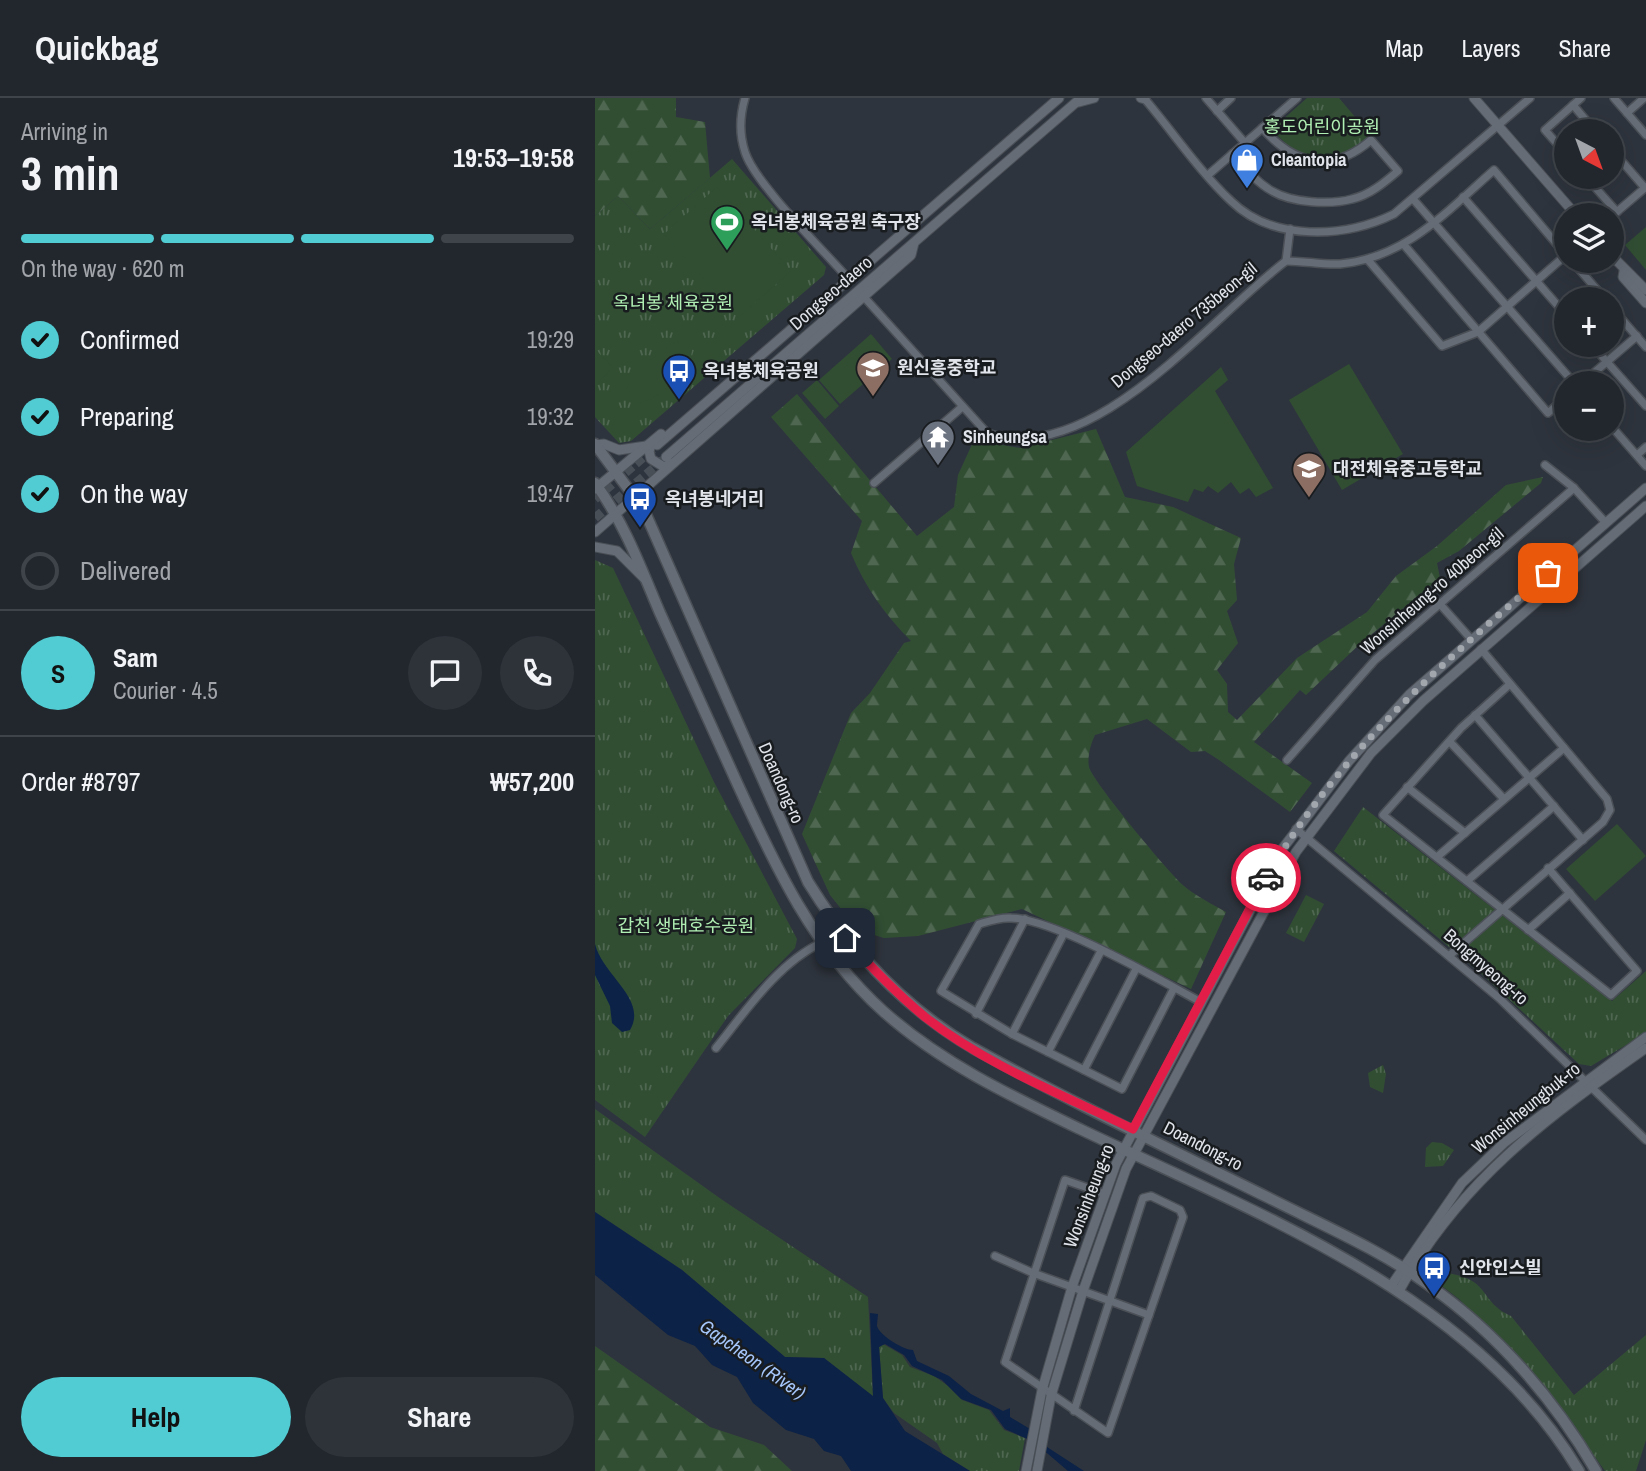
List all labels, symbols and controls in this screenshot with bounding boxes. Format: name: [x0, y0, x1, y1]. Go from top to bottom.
text: Quickbag: [35, 26, 158, 70]
text: Map: [1385, 32, 1423, 64]
text: Layers: [1461, 32, 1520, 64]
text: Share: [1558, 32, 1611, 64]
park label: 홍도어린이공원: [1264, 114, 1380, 139]
text: Arriving in: [21, 116, 108, 147]
north arrow: [1554, 119, 1624, 189]
map controls: [1554, 119, 1624, 441]
text: 19:53–19:58: [453, 140, 574, 175]
shop icon: Cleantopia: [1228, 141, 1266, 190]
text: 3 min: [21, 142, 120, 204]
place label: Cleantopia: [1271, 147, 1347, 172]
sports icon: 옥녀봉체육공원 축구장: [708, 203, 746, 252]
button: layers: [1554, 203, 1624, 273]
place label: 옥녀봉체육공원 축구장: [751, 209, 921, 234]
street label: Dongseo-daero: [784, 250, 877, 335]
text: On the way · 620 m: [21, 253, 185, 284]
street label: Dongseo-daero 735beon-gil: [1105, 256, 1262, 393]
button: +: [1554, 287, 1624, 357]
park label: 옥녀봉 체육공원: [613, 290, 733, 315]
icon: check: [21, 321, 59, 359]
text: Confirmed: [80, 322, 180, 357]
text: 19:29: [527, 324, 574, 355]
school or university icon: 원신흥중학교: [854, 349, 892, 398]
bus stop icon: 옥녀봉체육공원: [660, 352, 698, 401]
place label: 원신흥중학교: [897, 355, 996, 380]
place label: 옥녀봉체육공원: [703, 358, 819, 383]
button: −: [1554, 371, 1624, 441]
icon: check: [21, 398, 59, 436]
text: Preparing: [80, 399, 174, 434]
text: 19:32: [527, 401, 574, 432]
temple icon: Sinheungsa: [919, 418, 957, 467]
place label: Sinheungsa: [963, 424, 1047, 449]
school or university icon: 대전체육중고등학교: [1290, 450, 1328, 499]
place label: 대전체육중고등학교: [1333, 456, 1482, 481]
icon: check: [21, 475, 59, 513]
text: On the way: [80, 476, 188, 511]
text: 19:47: [527, 478, 574, 509]
bus stop icon: 옥녀봉네거리: [621, 480, 659, 529]
place label: 옥녀봉네거리: [665, 486, 764, 511]
street label: Wonsinheung-ro 40beon-gil: [1355, 521, 1509, 660]
pin: [1518, 543, 1578, 603]
text: Delivered: [80, 553, 171, 588]
icon: bag: [1529, 554, 1567, 592]
button: chat: [408, 636, 482, 710]
button: phone: [500, 636, 574, 710]
text: Sam: [113, 640, 158, 675]
text: S: [51, 656, 65, 691]
text: Courier · 4.5: [113, 675, 218, 706]
street label: Doandong-ro: [753, 738, 810, 827]
text: Order #8797: [21, 764, 141, 799]
text: ₩57,200: [490, 764, 574, 799]
courier: [1231, 843, 1301, 913]
icon: car: [1247, 859, 1285, 897]
pin: [815, 908, 875, 968]
park label: 갑천 생태호수공원: [618, 913, 754, 938]
icon: home: [826, 919, 864, 957]
street label: Bongmyeong-ro: [1438, 923, 1534, 1011]
street label: Wonsinheungbuk-ro: [1466, 1056, 1585, 1159]
street label: Doandong-ro: [1159, 1115, 1247, 1176]
street label: Wonsinheung-ro: [1057, 1141, 1120, 1251]
bus stop icon: 신안인스빌: [1415, 1249, 1453, 1298]
place label: 신안인스빌: [1459, 1255, 1542, 1280]
water label: Gapcheon (River): [695, 1313, 811, 1405]
button: Help: [21, 1377, 291, 1457]
button: Share: [305, 1377, 574, 1457]

